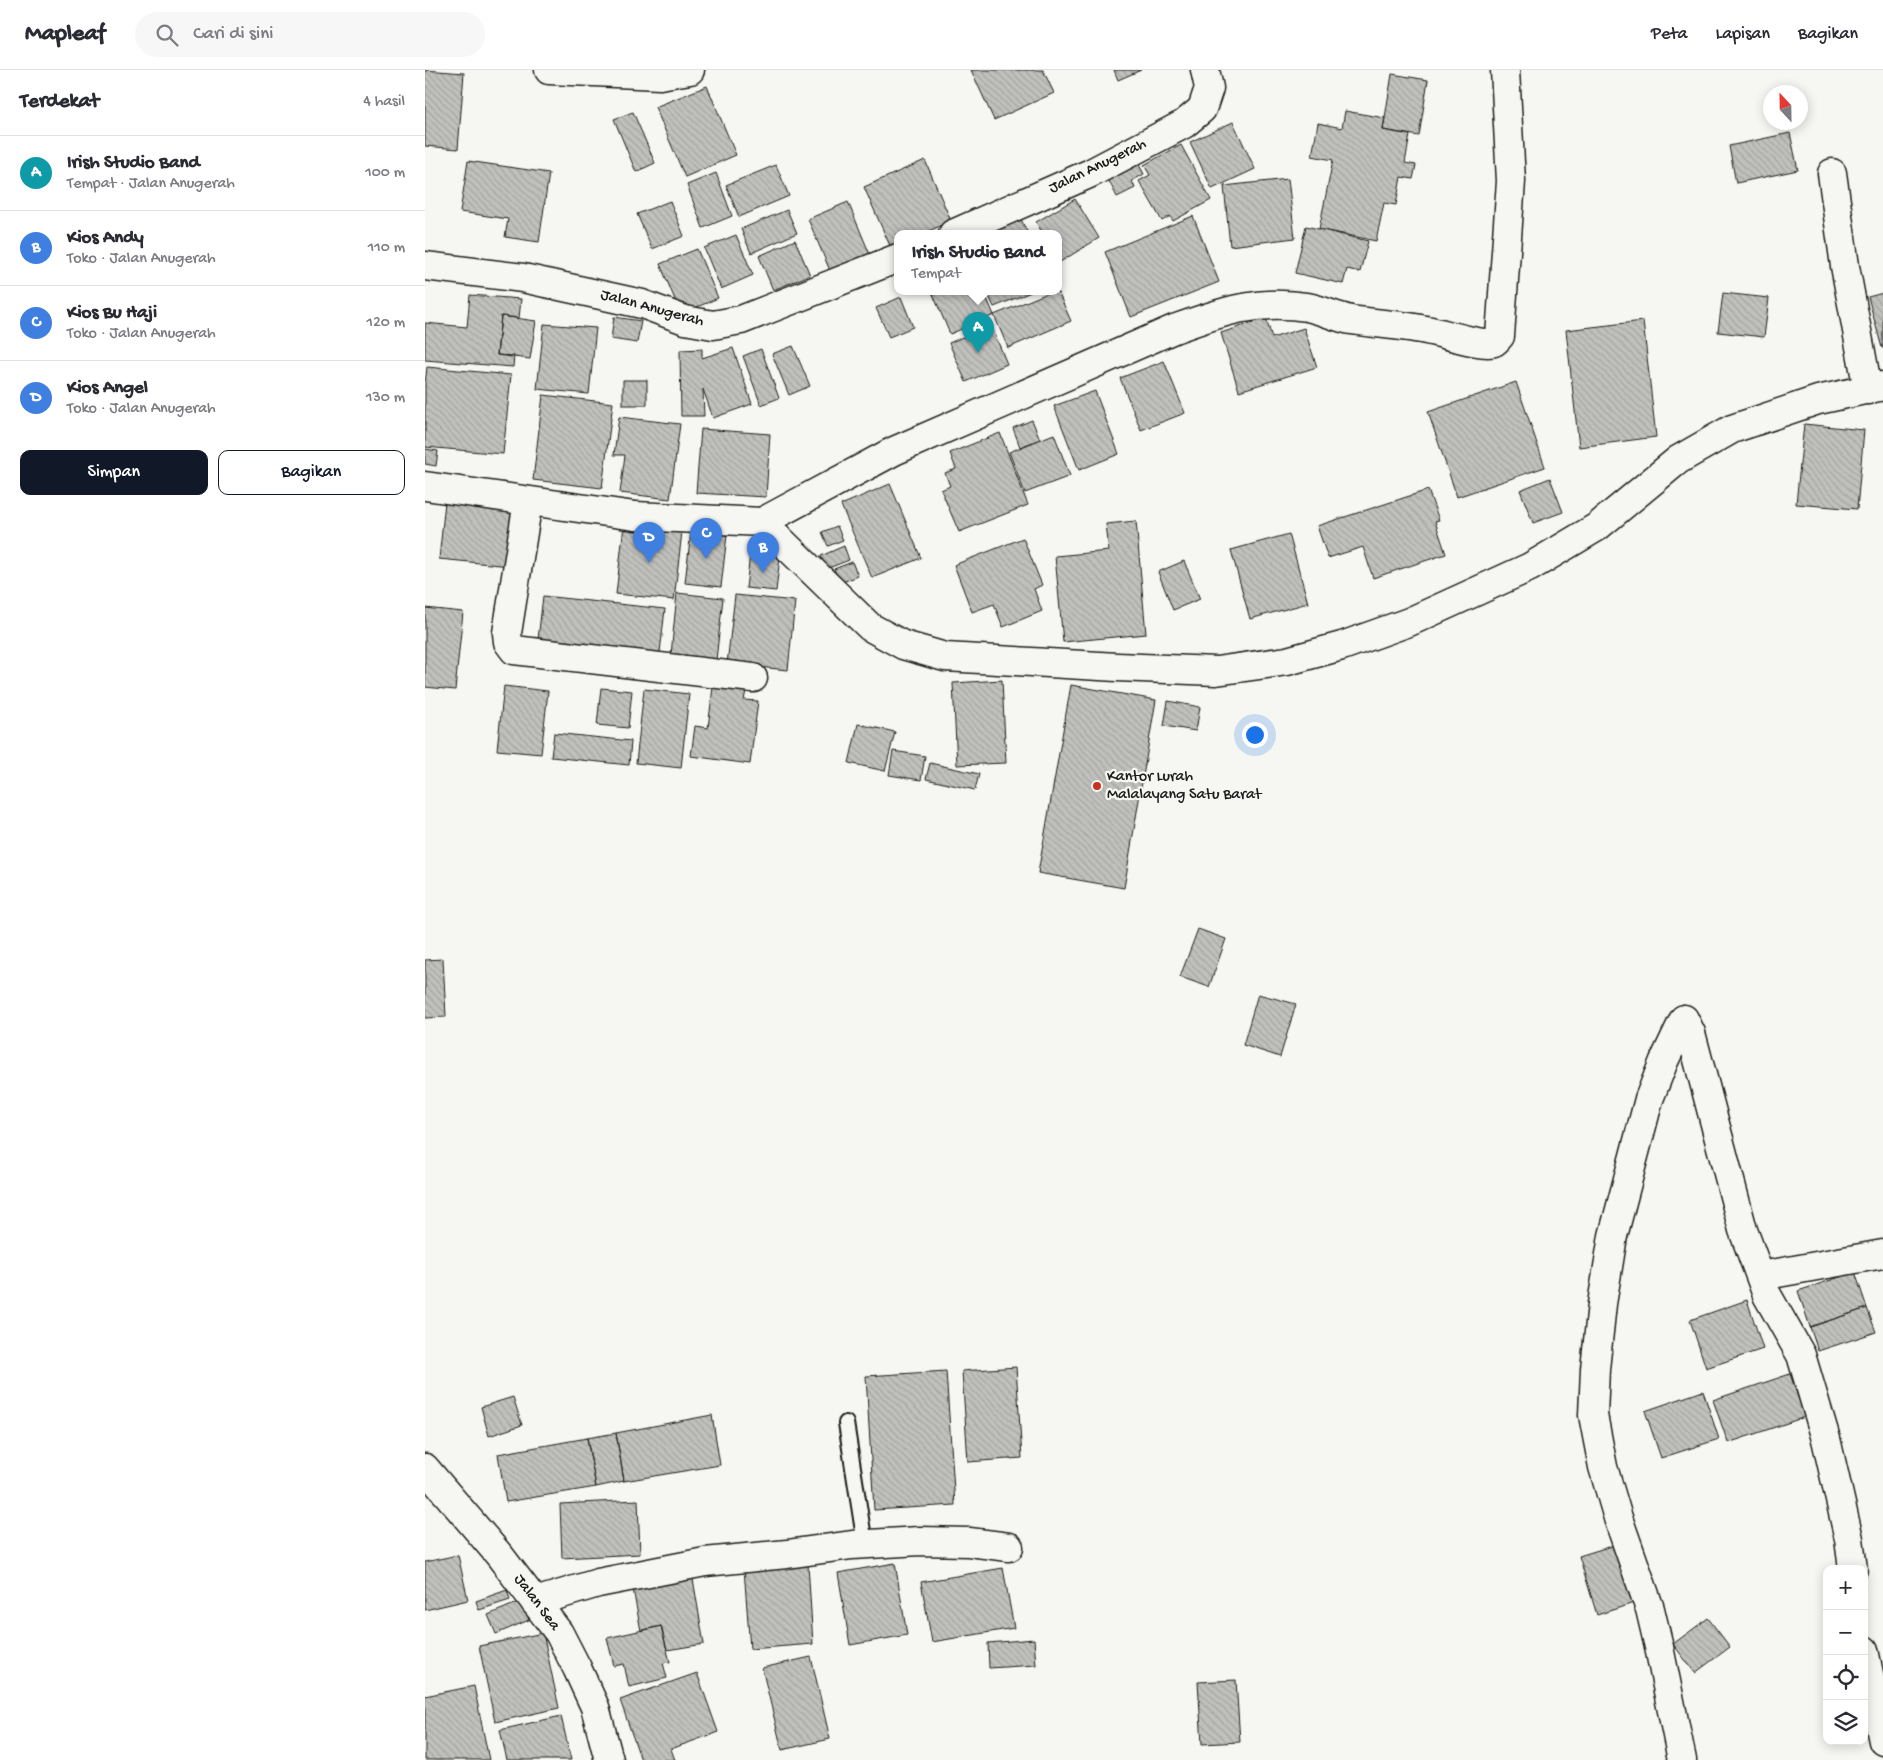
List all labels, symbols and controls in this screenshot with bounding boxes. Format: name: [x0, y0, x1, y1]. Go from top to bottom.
search box: [135, 12, 485, 57]
text: Mapleaf: [25, 20, 105, 49]
icon: search: [153, 21, 181, 49]
text: Cari di sini: [193, 23, 273, 46]
text: Peta: [1651, 24, 1688, 45]
text: Lapisan: [1716, 24, 1770, 45]
text: Bagikan: [1798, 24, 1858, 45]
north arrow: [1763, 85, 1808, 130]
text: Terdekat: [20, 90, 99, 115]
text: 4 hasil: [363, 93, 405, 112]
street label: Jalan Anugerah: [1046, 135, 1150, 199]
text: Irish Studio Band: [67, 152, 200, 175]
text: A: [31, 164, 41, 183]
text: 100 m: [365, 164, 405, 183]
text: Tempat · Jalan Anugerah: [67, 175, 235, 194]
text: Kios Andy: [67, 227, 144, 250]
popup: [894, 230, 1062, 295]
text: B: [32, 239, 40, 258]
text: 110 m: [368, 239, 405, 258]
text: Irish Studio Band: [912, 242, 1044, 265]
text: Toko · Jalan Anugerah: [67, 250, 216, 269]
text: Tempat: [912, 265, 961, 284]
street label: Jalan Anugerah: [598, 286, 706, 332]
text: Kios Bu Haji: [67, 302, 157, 325]
pin: A: [962, 312, 994, 353]
text: C: [32, 314, 40, 333]
text: 120 m: [366, 314, 405, 333]
text: Toko · Jalan Anugerah: [67, 325, 216, 344]
text: Kios Angel: [67, 377, 148, 400]
text: D: [31, 389, 41, 408]
text: 130 m: [366, 389, 405, 408]
text: Toko · Jalan Anugerah: [67, 400, 216, 419]
button: Simpan: [20, 450, 208, 495]
button: Bagikan: [218, 450, 405, 495]
pin: C: [690, 518, 722, 559]
pin: D: [633, 522, 665, 563]
pin: B: [747, 532, 779, 573]
your location: [1242, 722, 1268, 748]
place label: Kantor Lurah Malalayang Satu Barat: [1107, 768, 1263, 805]
marker: Kantor Lurah Malalayang Satu Barat: [1091, 780, 1103, 792]
map controls: [1823, 1565, 1868, 1745]
button: +: [1823, 1565, 1868, 1610]
street label: Jalan Sea: [509, 1571, 564, 1636]
button: −: [1823, 1610, 1868, 1655]
button: locate: [1823, 1655, 1868, 1700]
button: layers: [1823, 1700, 1868, 1745]

